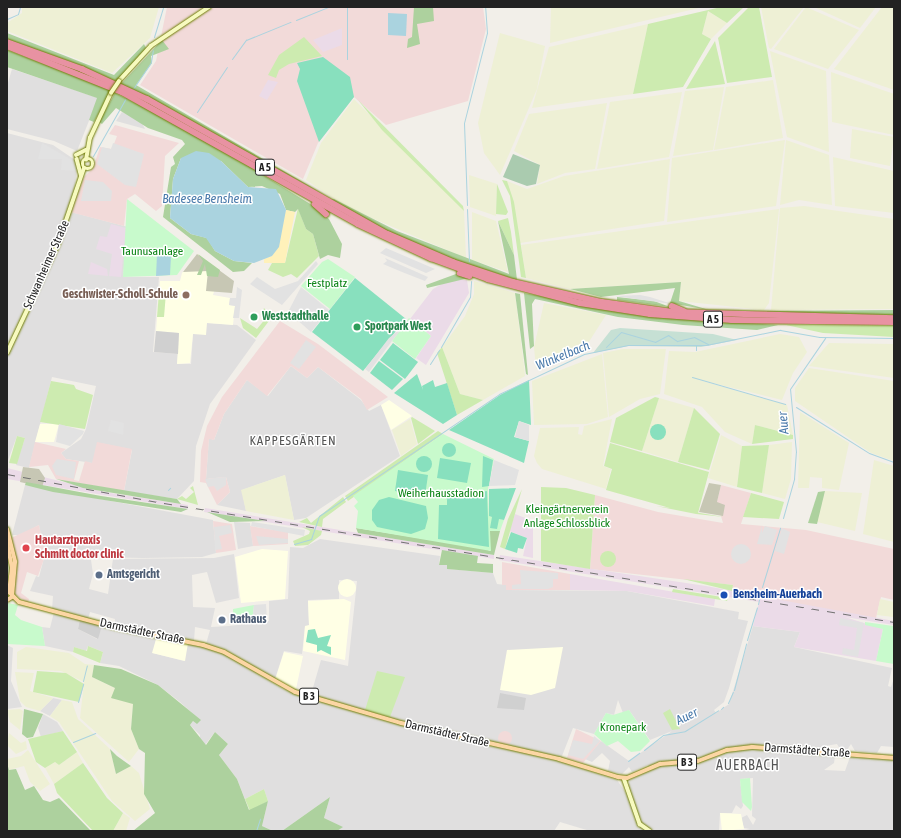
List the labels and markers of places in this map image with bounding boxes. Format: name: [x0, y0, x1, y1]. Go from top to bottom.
place label: Geschwister-Scholl-Schule: [62, 288, 178, 302]
marker: Geschwister-Scholl-Schule: [181, 290, 191, 300]
place label: Weststadthalle: [262, 310, 329, 324]
marker: Weststadthalle: [249, 312, 259, 322]
place label: Sportpark West: [365, 320, 431, 334]
marker: Sportpark West: [352, 322, 362, 332]
place label: Hautarztpraxis Schmitt doctor clinic: [35, 534, 124, 562]
marker: Hautarztpraxis Schmitt doctor clinic: [20, 542, 32, 554]
place label: Amtsgericht: [107, 568, 160, 582]
marker: Amtsgericht: [94, 570, 104, 580]
place label: Bensheim-Auerbach: [733, 588, 822, 602]
marker: Bensheim-Auerbach: [718, 589, 730, 601]
place label: Rathaus: [230, 613, 266, 627]
marker: Rathaus: [217, 615, 227, 625]

